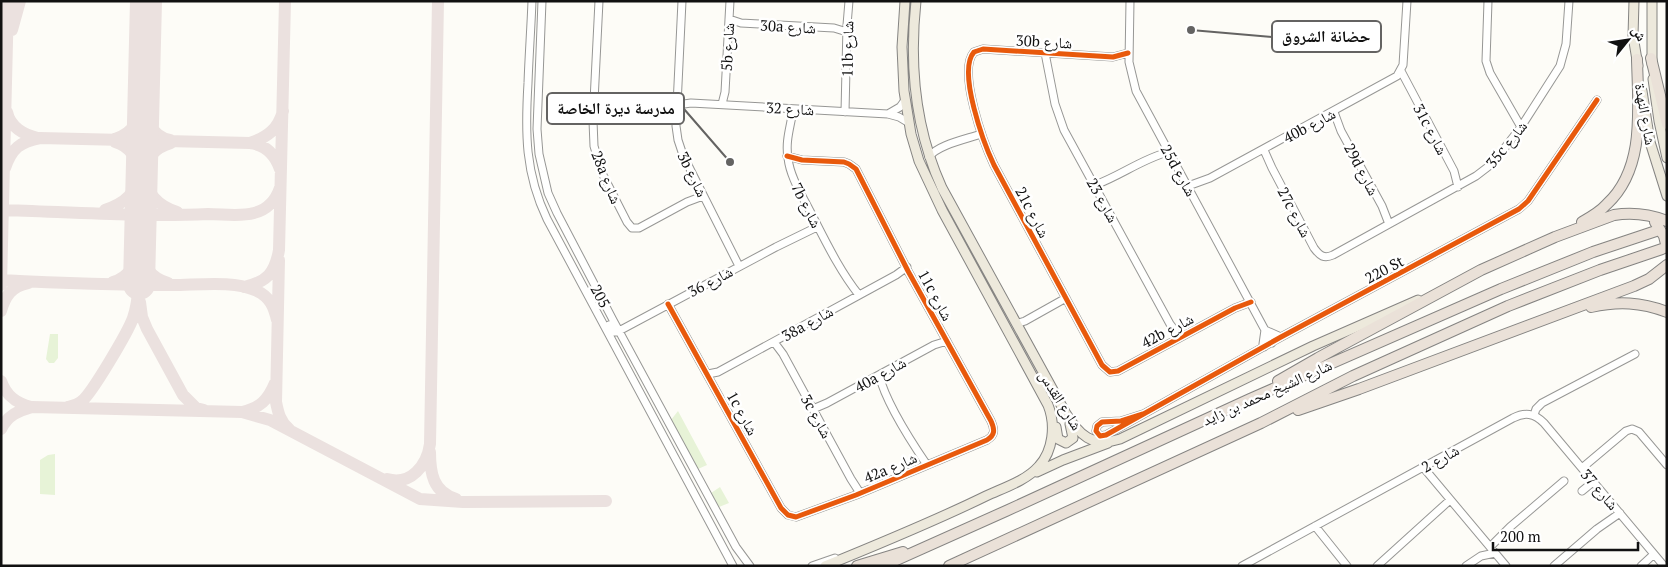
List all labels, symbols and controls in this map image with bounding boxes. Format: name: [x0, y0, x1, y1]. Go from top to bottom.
street label: 30a شارع: [760, 15, 816, 38]
north arrow: [1603, 15, 1653, 65]
street label: 11b شارع: [837, 21, 858, 77]
callout: حضانة الشروق: [1272, 21, 1381, 52]
street label: 5b شارع: [716, 22, 739, 72]
text: ش: [1628, 22, 1652, 45]
text: حضانة الشروق: [1282, 25, 1370, 47]
street label: 30b شارع: [1015, 30, 1073, 53]
street label: شارع النهدة: [1630, 82, 1661, 147]
callout: مدرسة ديرة الخاصة: [547, 93, 684, 124]
text: مدرسة ديرة الخاصة: [557, 97, 675, 119]
street label: شارع 32: [765, 97, 815, 120]
street label: 31c شارع: [1408, 100, 1453, 159]
street label: 40b شارع: [1279, 103, 1339, 148]
street label: 35c شارع: [1481, 116, 1532, 172]
street label: 29d شارع: [1339, 139, 1384, 199]
street label: 25d شارع: [1156, 140, 1202, 200]
street label: 28a شارع: [586, 147, 627, 207]
street label: 3b شارع: [673, 148, 713, 201]
street label: شارع 23: [1082, 174, 1123, 227]
street label: 7b شارع: [786, 179, 827, 232]
street label: 21c شارع: [1010, 183, 1055, 242]
street label: 27c شارع: [1273, 183, 1317, 241]
street label: 220 St: [1361, 250, 1407, 288]
street label: شارع 36: [684, 261, 737, 302]
street label: 11c شارع: [913, 266, 958, 325]
street label: 205: [587, 281, 615, 311]
street label: 38a شارع: [778, 301, 837, 346]
street label: 42b شارع: [1137, 308, 1197, 353]
street label: 40a شارع: [851, 352, 910, 397]
street label: شارع الشيخ محمد بن زايد: [1199, 354, 1335, 430]
street label: شارع القدس: [1034, 366, 1087, 434]
street label: 1c شارع: [722, 388, 763, 439]
street label: 3c شارع: [796, 391, 837, 442]
street label: شارع 2: [1418, 439, 1463, 477]
street label: 42a شارع: [860, 447, 920, 488]
street label: شارع 37: [1576, 464, 1623, 514]
scale bar: [1493, 520, 1638, 552]
text: 200 m: [1500, 526, 1541, 546]

